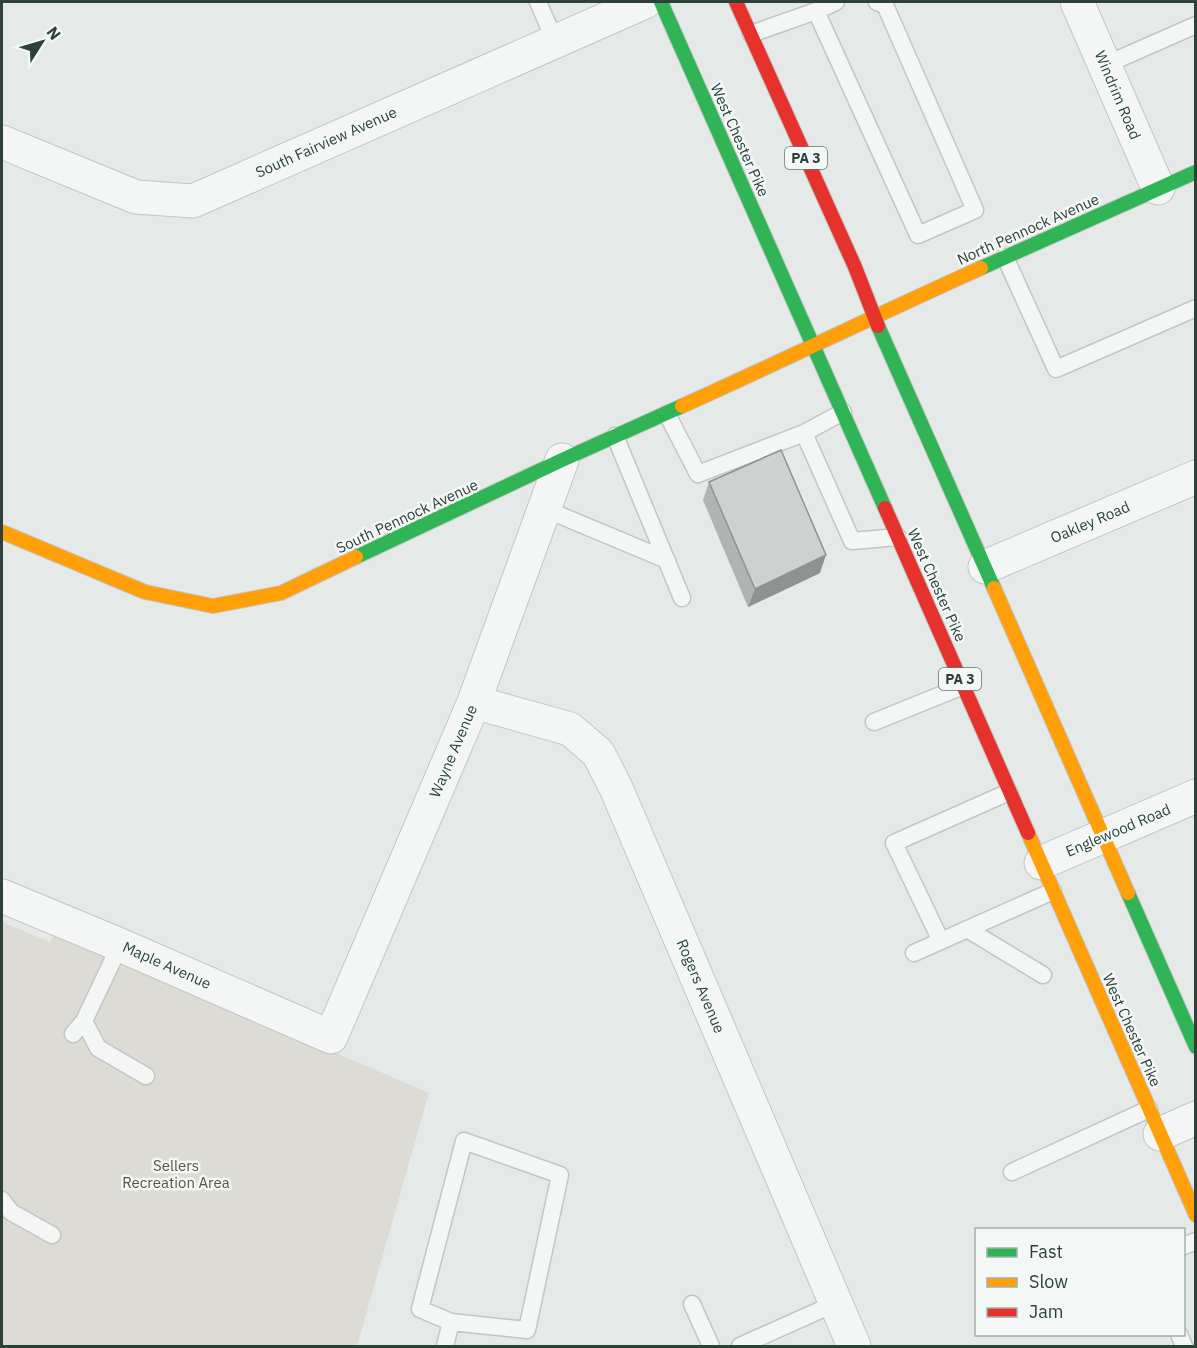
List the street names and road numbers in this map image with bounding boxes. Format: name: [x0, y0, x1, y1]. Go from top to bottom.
street label: Windrim Road: [1091, 48, 1145, 142]
street label: West Chester Pike: [707, 80, 773, 200]
street label: South Fairview Avenue: [252, 102, 400, 182]
road number: PA 3: [785, 147, 827, 169]
street label: North Pennock Avenue: [954, 189, 1102, 269]
street label: South Pennock Avenue: [333, 475, 481, 557]
street label: Oakley Road: [1047, 497, 1133, 547]
street label: West Chester Pike: [904, 525, 970, 645]
road number: PA 3: [939, 668, 981, 690]
street label: Wayne Avenue: [425, 702, 481, 800]
street label: Englewood Road: [1063, 799, 1173, 861]
street label: Rogers Avenue: [673, 936, 729, 1036]
street label: Maple Avenue: [120, 937, 214, 993]
street label: West Chester Pike: [1099, 970, 1165, 1090]

